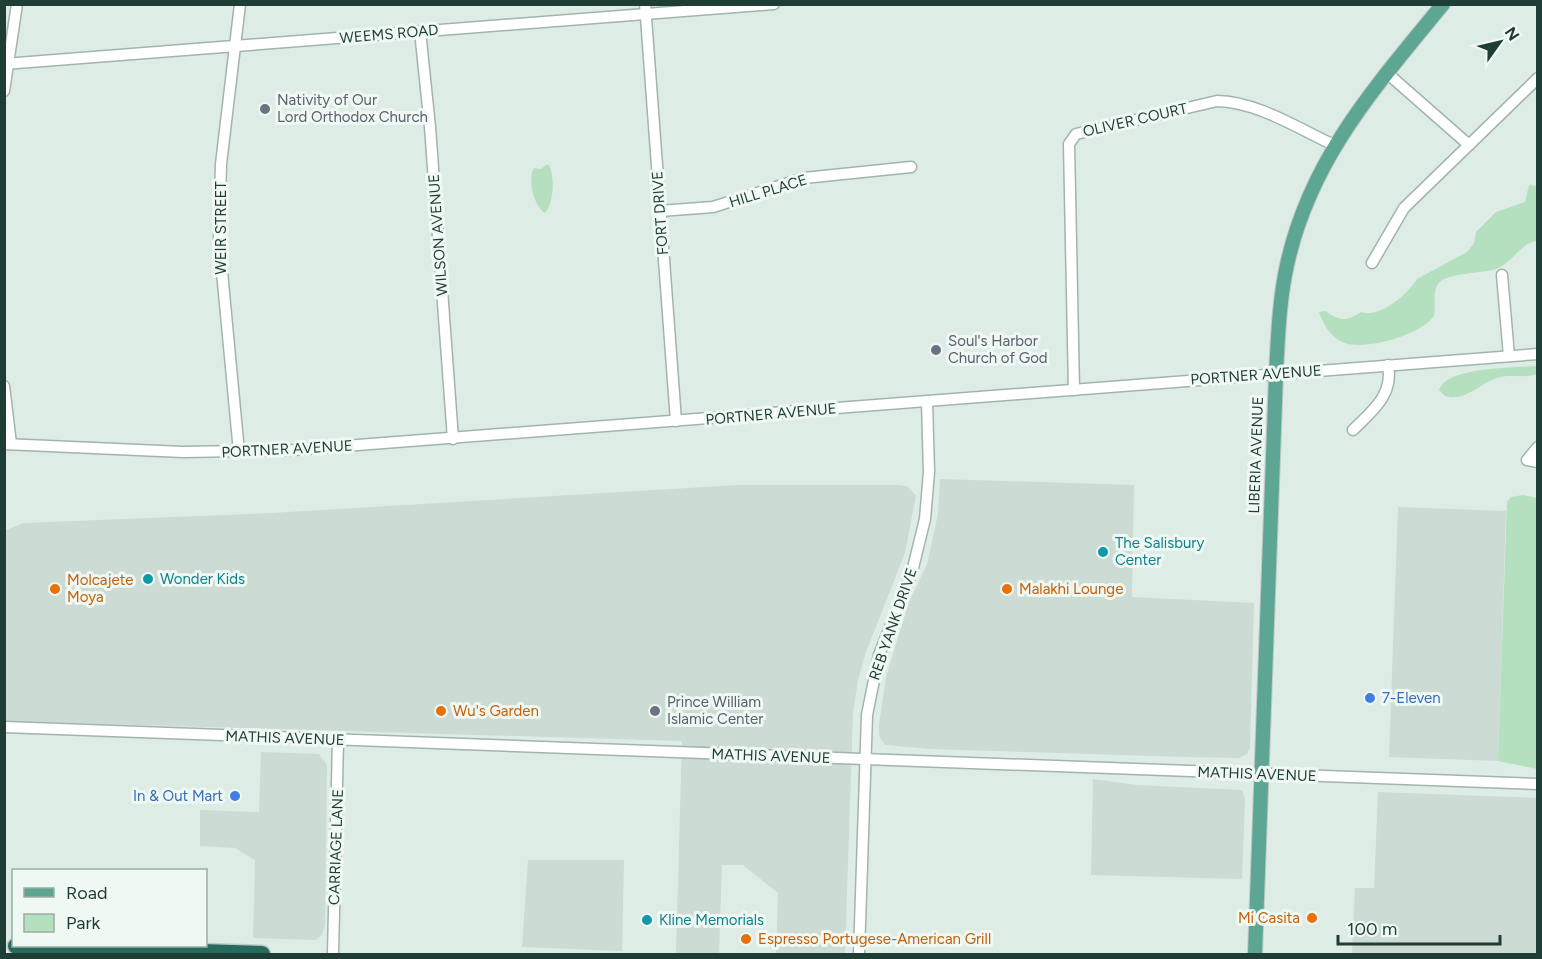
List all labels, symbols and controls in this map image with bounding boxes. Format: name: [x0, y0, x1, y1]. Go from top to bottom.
north arrow: [1470, 12, 1530, 72]
street label: WEEMS ROAD: [339, 21, 439, 47]
text: N: [1501, 23, 1523, 44]
place label: Nativity of Our Lord Orthodox Church: [277, 91, 428, 126]
street label: OLIVER COURT: [1081, 99, 1190, 141]
marker: Nativity of Our Lord Orthodox Church: [258, 102, 272, 116]
street label: FORT DRIVE: [648, 170, 672, 256]
street label: HILL PLACE: [727, 171, 809, 211]
street label: WILSON AVENUE: [425, 173, 451, 297]
street label: WEIR STREET: [212, 181, 230, 275]
place label: Soul's Harbor Church of God: [948, 332, 1048, 367]
marker: Soul's Harbor Church of God: [929, 343, 943, 357]
street label: PORTNER AVENUE: [1190, 361, 1322, 389]
street label: LIBERIA AVENUE: [1245, 396, 1267, 514]
street label: PORTNER AVENUE: [705, 399, 837, 429]
street label: PORTNER AVENUE: [221, 437, 353, 461]
place label: The Salisbury Center: [1115, 534, 1204, 569]
marker: The Salisbury Center: [1096, 545, 1110, 559]
street label: REB YANK DRIVE: [865, 565, 921, 683]
place label: Wonder Kids: [160, 570, 245, 588]
place label: Molcajete Moya: [67, 571, 134, 606]
marker: Wonder Kids: [141, 572, 155, 586]
place label: Malakhi Lounge: [1019, 580, 1123, 598]
marker: Molcajete Moya: [48, 582, 62, 596]
marker: Malakhi Lounge: [1000, 582, 1014, 596]
place label: 7-Eleven: [1382, 689, 1441, 707]
marker: 7-Eleven: [1363, 691, 1377, 705]
place label: Prince William Islamic Center: [667, 693, 763, 728]
place label: Wu's Garden: [453, 702, 539, 720]
marker: Wu's Garden: [434, 704, 448, 718]
marker: Prince William Islamic Center: [648, 704, 662, 718]
street label: MATHIS AVENUE: [225, 727, 345, 749]
street label: MATHIS AVENUE: [711, 745, 831, 767]
street label: MATHIS AVENUE: [1197, 763, 1317, 785]
place label: In & Out Mart: [133, 787, 223, 805]
marker: In & Out Mart: [228, 789, 242, 803]
street label: CARRIAGE LANE: [325, 789, 347, 905]
legend: [12, 869, 207, 947]
text: Road: [66, 882, 107, 904]
scale bar: [1338, 908, 1500, 946]
place label: Mi Casita: [1238, 909, 1300, 927]
place label: Kline Memorials: [659, 911, 764, 929]
marker: Mi Casita: [1305, 911, 1319, 925]
text: Park: [66, 912, 101, 934]
marker: Kline Memorials: [640, 913, 654, 927]
text: 100 m: [1347, 918, 1397, 940]
place label: Espresso Portugese-American Grill: [758, 930, 991, 948]
marker: Espresso Portugese-American Grill: [739, 932, 753, 946]

